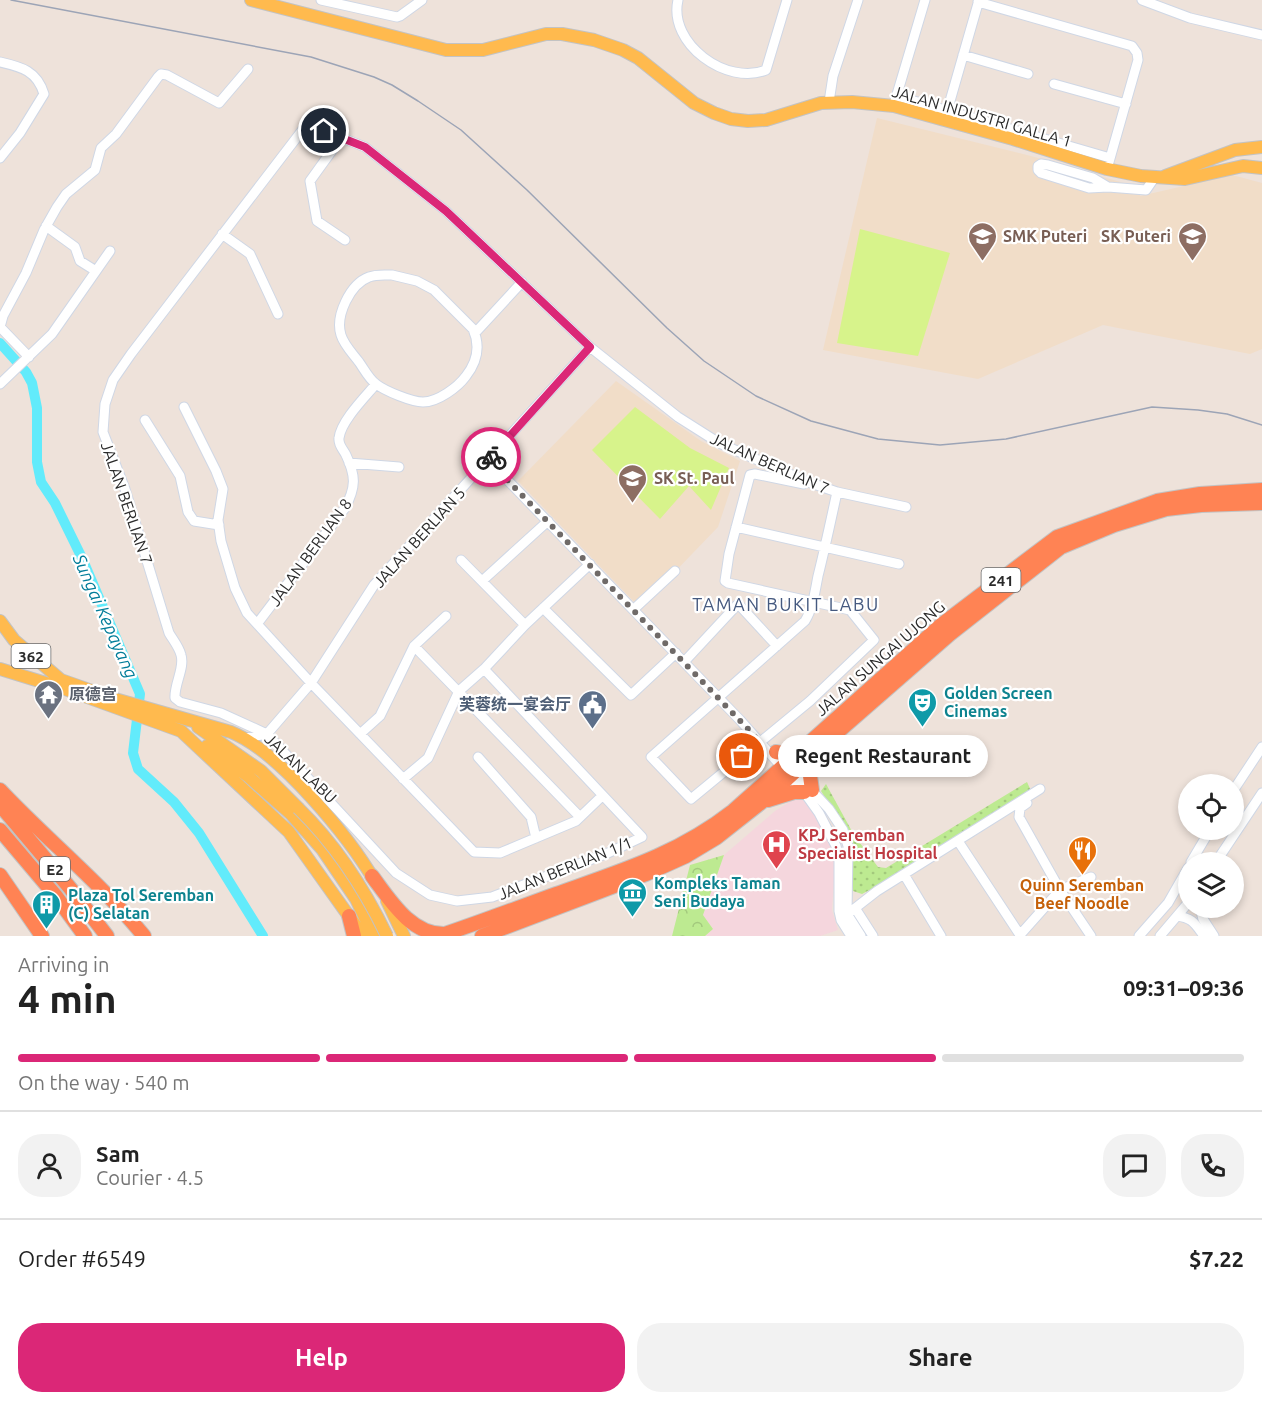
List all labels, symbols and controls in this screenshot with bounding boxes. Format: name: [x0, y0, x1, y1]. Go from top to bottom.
street label: JALAN INDUSTRI GALLA 1: [890, 82, 1074, 150]
pin: [298, 105, 349, 156]
icon: home: [307, 114, 340, 147]
school or university icon: SMK Puteri: [966, 220, 998, 262]
school or university icon: SK Puteri: [1176, 220, 1208, 262]
place label: SMK Puteri: [1003, 227, 1087, 245]
place label: SK Puteri: [1101, 227, 1171, 245]
courier: [461, 427, 521, 487]
street label: JALAN BERLIAN 7: [708, 429, 832, 497]
street label: JALAN BERLIAN 7: [98, 439, 156, 567]
icon: bike: [475, 441, 508, 474]
school or university icon: SK St. Paul: [617, 462, 649, 504]
place label: SK St. Paul: [654, 469, 734, 487]
street label: JALAN BERLIAN 5: [369, 483, 469, 591]
street label: JALAN BERLIAN 8: [265, 495, 355, 609]
water label: Sungai Kepayang: [69, 550, 142, 681]
road number: 241: [982, 568, 1020, 592]
district label: TAMAN BUKIT LABU: [692, 594, 880, 614]
street label: JALAN SUNGAI UJONG: [812, 597, 948, 719]
road number: 362: [12, 644, 51, 668]
temple icon: 原德宫: [32, 678, 64, 720]
place label: Golden Screen Cinemas: [944, 684, 1053, 720]
place label: 原德宫: [69, 685, 117, 703]
theatre icon: Golden Screen Cinemas: [907, 686, 939, 728]
public building icon: 芙蓉统一宴会厅: [576, 688, 608, 730]
place label: 芙蓉统一宴会厅: [459, 695, 571, 713]
street label: JALAN LABU: [262, 729, 340, 807]
pin: [716, 730, 767, 781]
callout: Regent Restaurant: [778, 735, 988, 777]
icon: bag: [725, 739, 758, 772]
text: Regent Restaurant: [795, 744, 971, 767]
map controls: [1178, 774, 1244, 918]
button: locate: [1178, 774, 1244, 840]
place label: KPJ Seremban Specialist Hospital: [798, 826, 938, 862]
hospital icon: KPJ Seremban Specialist Hospital: [761, 828, 793, 870]
street label: JALAN BERLIAN 1/1: [495, 833, 635, 903]
restaurant icon: Quinn Seremban Beef Noodle: [1066, 834, 1098, 876]
button: layers: [1178, 852, 1244, 918]
road number: E2: [40, 857, 70, 881]
place label: Kompleks Taman Seni Budaya: [654, 874, 781, 910]
museum icon: Kompleks Taman Seni Budaya: [617, 876, 649, 918]
place label: Quinn Seremban Beef Noodle: [1020, 876, 1144, 912]
place label: Plaza Tol Seremban (C) Selatan: [68, 886, 214, 923]
building icon: Plaza Tol Seremban (C) Selatan: [31, 888, 63, 930]
text: Arriving in: [18, 953, 109, 976]
text: 09:31–09:36: [1123, 975, 1244, 1000]
text: 4 min: [18, 977, 117, 1020]
text: On the way · 540 m: [18, 1071, 190, 1094]
button: person: [18, 1134, 81, 1197]
button: chat: [1103, 1134, 1166, 1197]
button: phone: [1181, 1134, 1244, 1197]
text: Sam: [96, 1141, 140, 1166]
text: Courier · 4.5: [96, 1166, 204, 1189]
text: Order #6549: [18, 1246, 146, 1271]
text: $7.22: [1189, 1246, 1244, 1271]
button: Help: [18, 1323, 625, 1392]
button: Share: [637, 1323, 1244, 1392]

